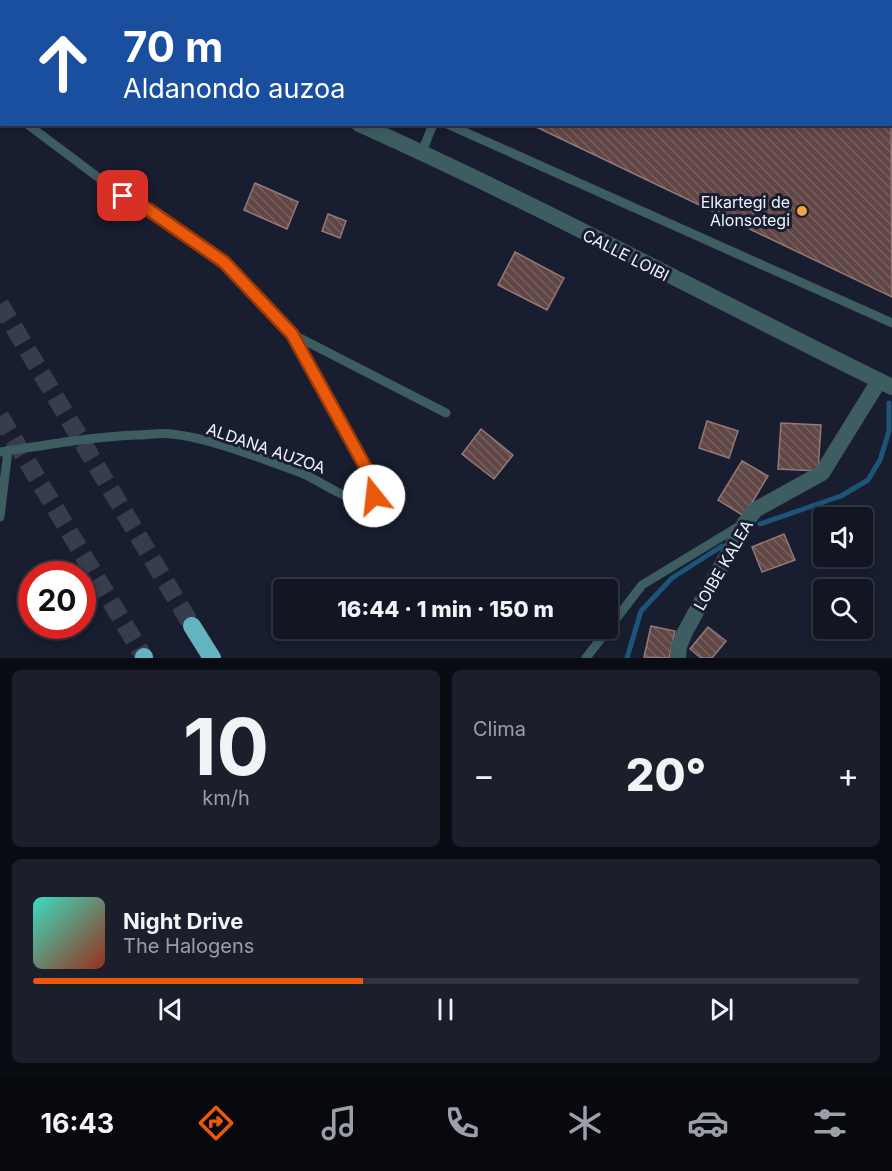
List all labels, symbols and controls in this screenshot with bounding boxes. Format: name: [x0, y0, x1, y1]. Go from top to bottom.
text: 70 m: [123, 21, 223, 72]
icon: ahead: [24, 24, 102, 102]
text: Aldanondo auzoa: [123, 72, 346, 105]
pin: [97, 170, 148, 221]
icon: arrive: [106, 179, 139, 212]
place label: Elkartegi de Alonsotegi: [701, 192, 790, 230]
marker: Elkartegi de Alonsotegi: [795, 204, 809, 218]
street label: CALLE LOIBI: [579, 225, 673, 285]
street label: ALDANA AUZOA: [204, 418, 328, 478]
position arrow: [342, 464, 406, 528]
map controls: [813, 507, 873, 639]
button: sound: [813, 507, 873, 567]
street label: LOIBE KALEA: [689, 516, 757, 614]
speed limit sign: 20: [18, 561, 96, 639]
button: search: [813, 579, 873, 639]
text: 16:44 · 1 min · 150 m: [337, 596, 554, 622]
text: 10: [183, 699, 269, 794]
text: Clima: [473, 717, 526, 741]
text: 20°: [626, 747, 706, 802]
text: −: [473, 755, 495, 795]
text: +: [837, 755, 859, 795]
text: km/h: [202, 786, 250, 810]
text: Night Drive: [123, 908, 243, 934]
text: The Halogens: [123, 934, 254, 958]
icon: previous: [154, 993, 187, 1026]
icon: pause: [429, 993, 462, 1026]
icon: next: [705, 993, 738, 1026]
icon: directions: [195, 1102, 237, 1144]
icon: music: [318, 1102, 360, 1144]
icon: phone: [441, 1102, 483, 1144]
icon: climate: [564, 1102, 606, 1144]
icon: car: [687, 1102, 729, 1144]
icon: filters: [809, 1102, 851, 1144]
text: 16:43: [40, 1107, 114, 1140]

